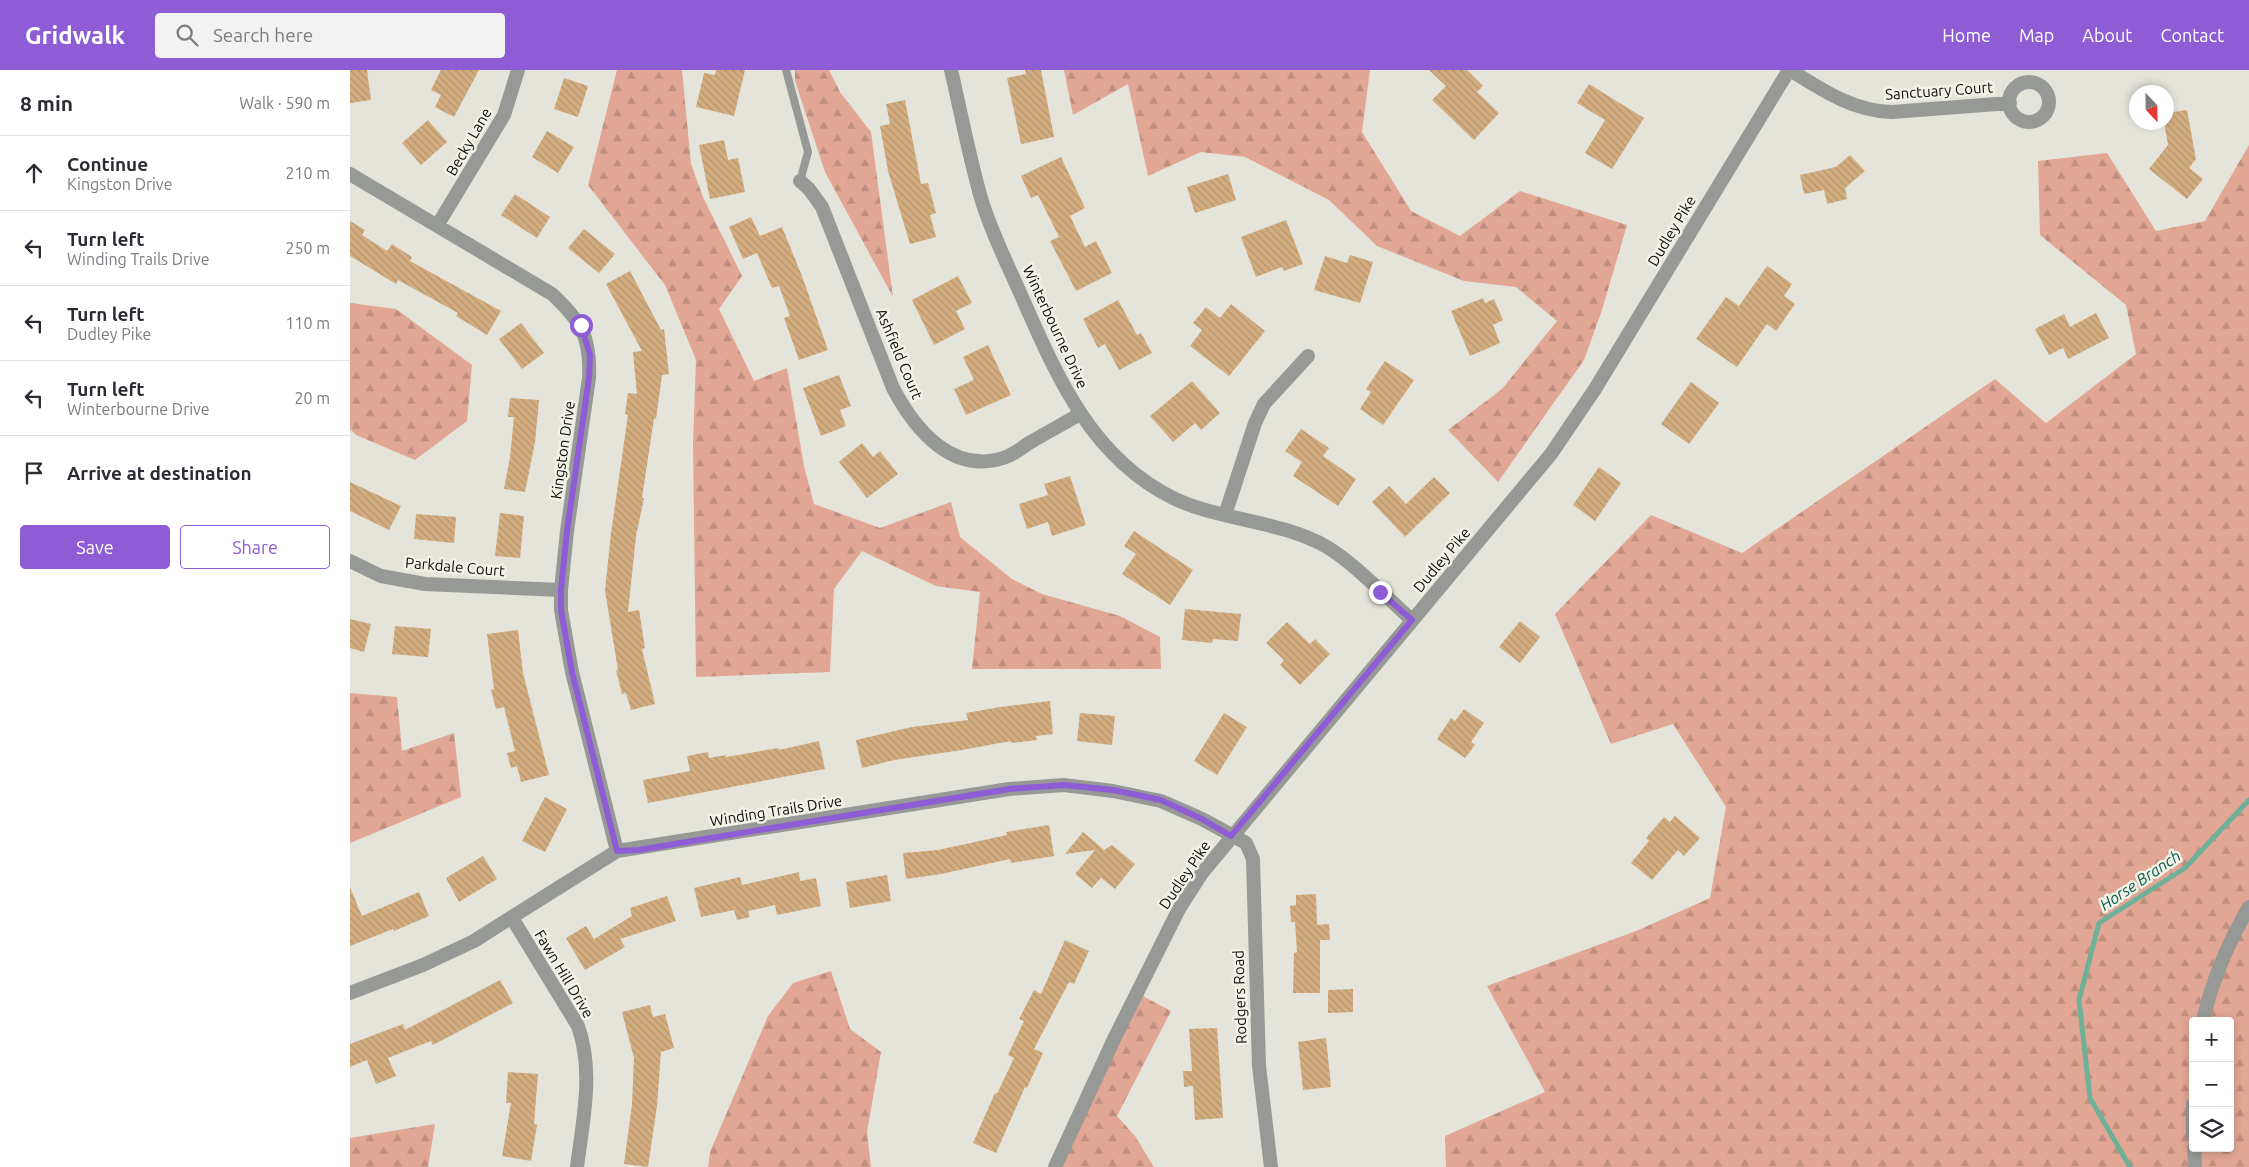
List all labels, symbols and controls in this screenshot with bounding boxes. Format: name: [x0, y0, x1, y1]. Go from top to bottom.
search box: [155, 13, 505, 58]
icon: search: [173, 21, 201, 49]
text: Gridwalk: [25, 22, 125, 49]
text: Search here: [213, 24, 313, 46]
text: Home: [1942, 25, 1991, 45]
text: Map: [2019, 25, 2054, 45]
text: About: [2082, 25, 2132, 45]
text: Contact: [2160, 25, 2224, 45]
street label: Sanctuary Court: [1884, 78, 1994, 103]
north arrow: [2129, 85, 2174, 130]
text: 8 min: [20, 91, 73, 115]
text: Walk · 590 m: [239, 94, 330, 112]
street label: Becky Lane: [442, 105, 495, 179]
text: Continue: [67, 153, 148, 175]
icon: ahead: [20, 159, 48, 187]
text: 210 m: [285, 164, 330, 182]
text: Kingston Drive: [67, 175, 172, 193]
street label: Dudley Pike: [1644, 192, 1699, 269]
text: Turn left: [67, 228, 145, 250]
icon: left: [20, 234, 48, 262]
text: 250 m: [285, 239, 330, 257]
text: Winding Trails Drive: [67, 250, 210, 268]
street label: Winterbourne Drive: [1019, 263, 1091, 391]
text: Turn left: [67, 303, 145, 325]
street label: Ashfield Court: [873, 306, 926, 402]
icon: left: [20, 309, 48, 337]
text: 110 m: [285, 314, 330, 332]
route start: [570, 314, 593, 337]
text: Dudley Pike: [67, 325, 151, 343]
text: Turn left: [67, 378, 145, 400]
icon: left: [20, 384, 48, 412]
text: 20 m: [294, 389, 330, 407]
text: Winterbourne Drive: [67, 400, 210, 418]
street label: Kingston Drive: [547, 400, 578, 500]
icon: arrive: [20, 459, 48, 487]
text: Arrive at destination: [67, 462, 252, 484]
street label: Dudley Pike: [1410, 524, 1474, 595]
button: Save: [20, 525, 170, 569]
button: Share: [180, 525, 330, 569]
street label: Parkdale Court: [405, 554, 506, 579]
route end: [1369, 581, 1392, 604]
street label: Winding Trails Drive: [709, 792, 843, 829]
street label: Dudley Pike: [1155, 837, 1214, 912]
water label: Horse Branch: [2096, 846, 2184, 914]
street label: Fawn Hill Drive: [532, 927, 597, 1021]
street label: Rodgers Road: [1229, 950, 1250, 1044]
map controls: [2189, 1017, 2234, 1152]
button: +: [2189, 1017, 2234, 1062]
button: −: [2189, 1062, 2234, 1107]
button: layers: [2189, 1107, 2234, 1152]

